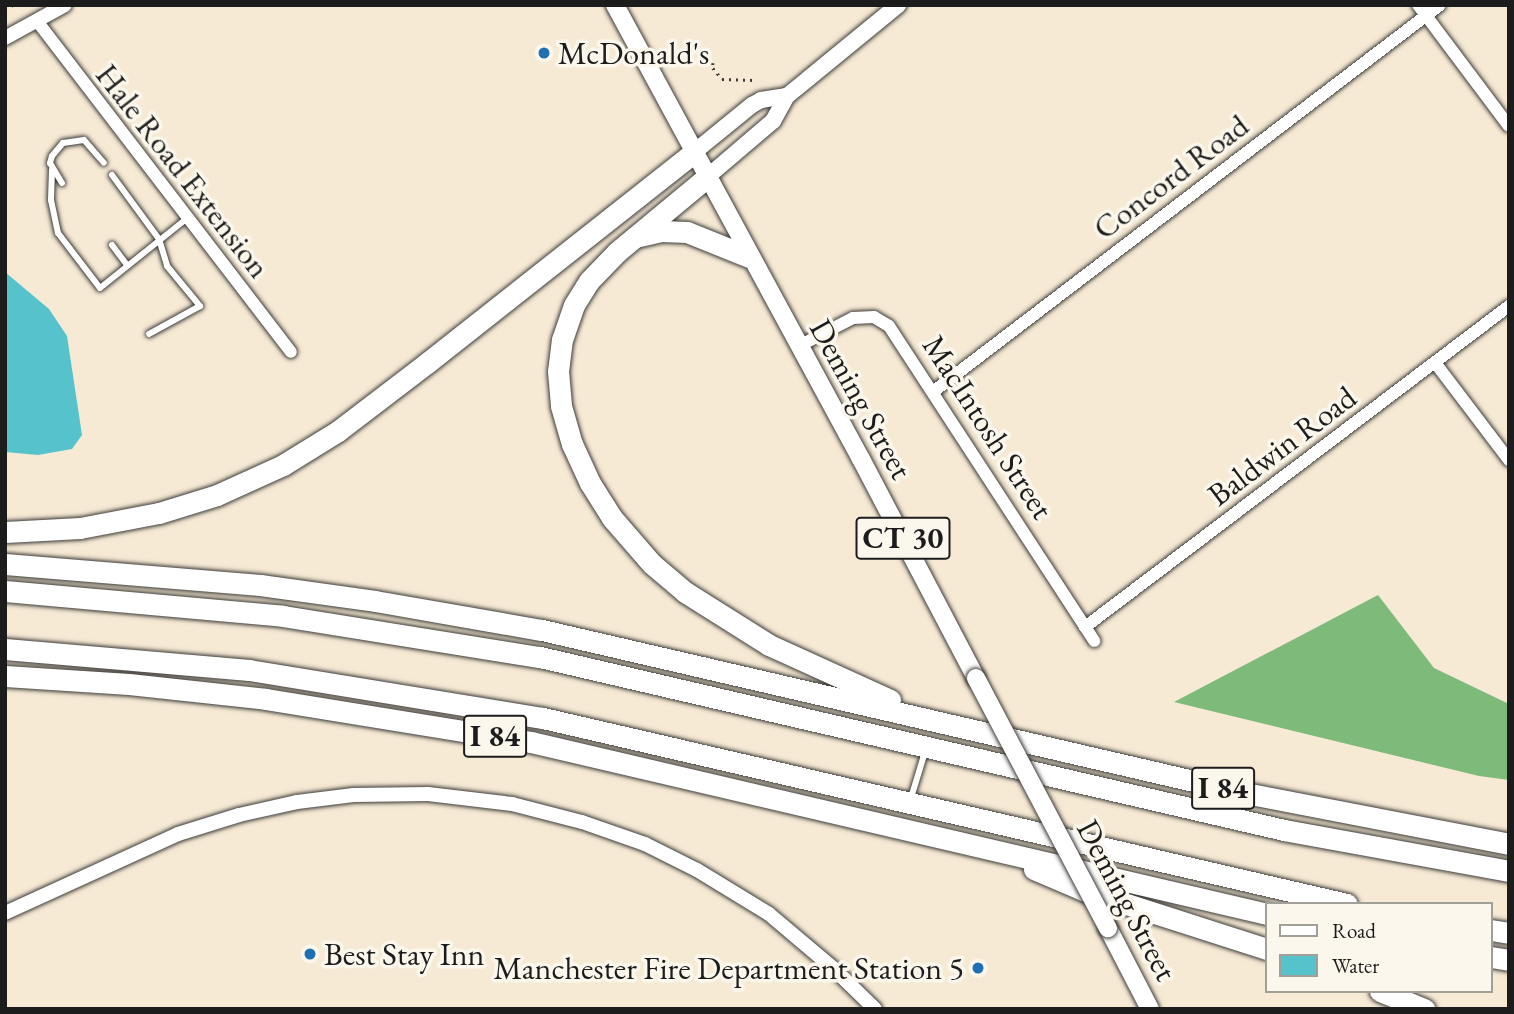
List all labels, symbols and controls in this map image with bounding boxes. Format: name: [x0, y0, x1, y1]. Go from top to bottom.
place label: McDonald's: [558, 34, 709, 72]
marker: McDonald's: [536, 45, 552, 61]
street label: Hale Road Extension: [88, 56, 278, 286]
street label: Concord Road: [1086, 106, 1256, 248]
street label: Deming Street: [801, 312, 921, 486]
street label: MacIntosh Street: [914, 328, 1062, 526]
street label: Baldwin Road: [1200, 378, 1364, 514]
road number: CT 30: [854, 512, 952, 565]
road number: I 84: [462, 709, 528, 762]
road number: I 84: [1190, 762, 1256, 814]
street label: Deming Street: [1069, 813, 1185, 987]
legend: [1266, 902, 1493, 993]
text: Road: [1332, 917, 1376, 944]
place label: Best Stay Inn: [324, 935, 485, 973]
marker: Best Stay Inn: [302, 946, 318, 962]
place label: Manchester Fire Department Station 5: [494, 949, 964, 987]
text: Water: [1332, 952, 1379, 979]
marker: Manchester Fire Department Station 5: [970, 960, 986, 976]

